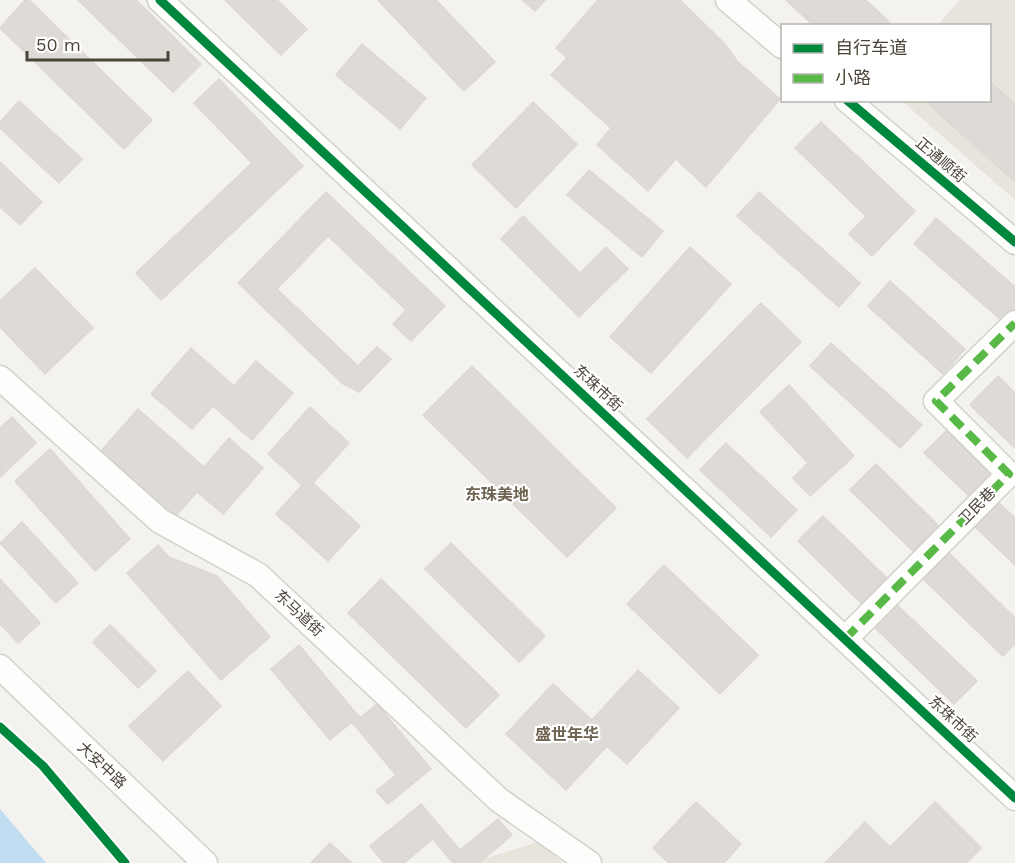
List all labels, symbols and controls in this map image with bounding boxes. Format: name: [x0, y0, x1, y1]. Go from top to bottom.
scale bar: [27, 24, 168, 62]
legend: [781, 24, 991, 102]
text: 50 m: [36, 34, 81, 55]
text: 自行车道: [835, 37, 907, 58]
text: 小路: [835, 67, 871, 88]
street label: 正通顺街: [912, 134, 970, 186]
street label: 东珠市街: [570, 361, 626, 415]
street label: 卫民巷: [955, 484, 999, 528]
district label: 东珠美地: [465, 485, 529, 504]
street label: 东马道街: [271, 586, 327, 640]
street label: 东珠市街: [925, 692, 981, 746]
district label: 盛世年华: [535, 725, 599, 744]
street label: 大安中路: [74, 738, 130, 792]

